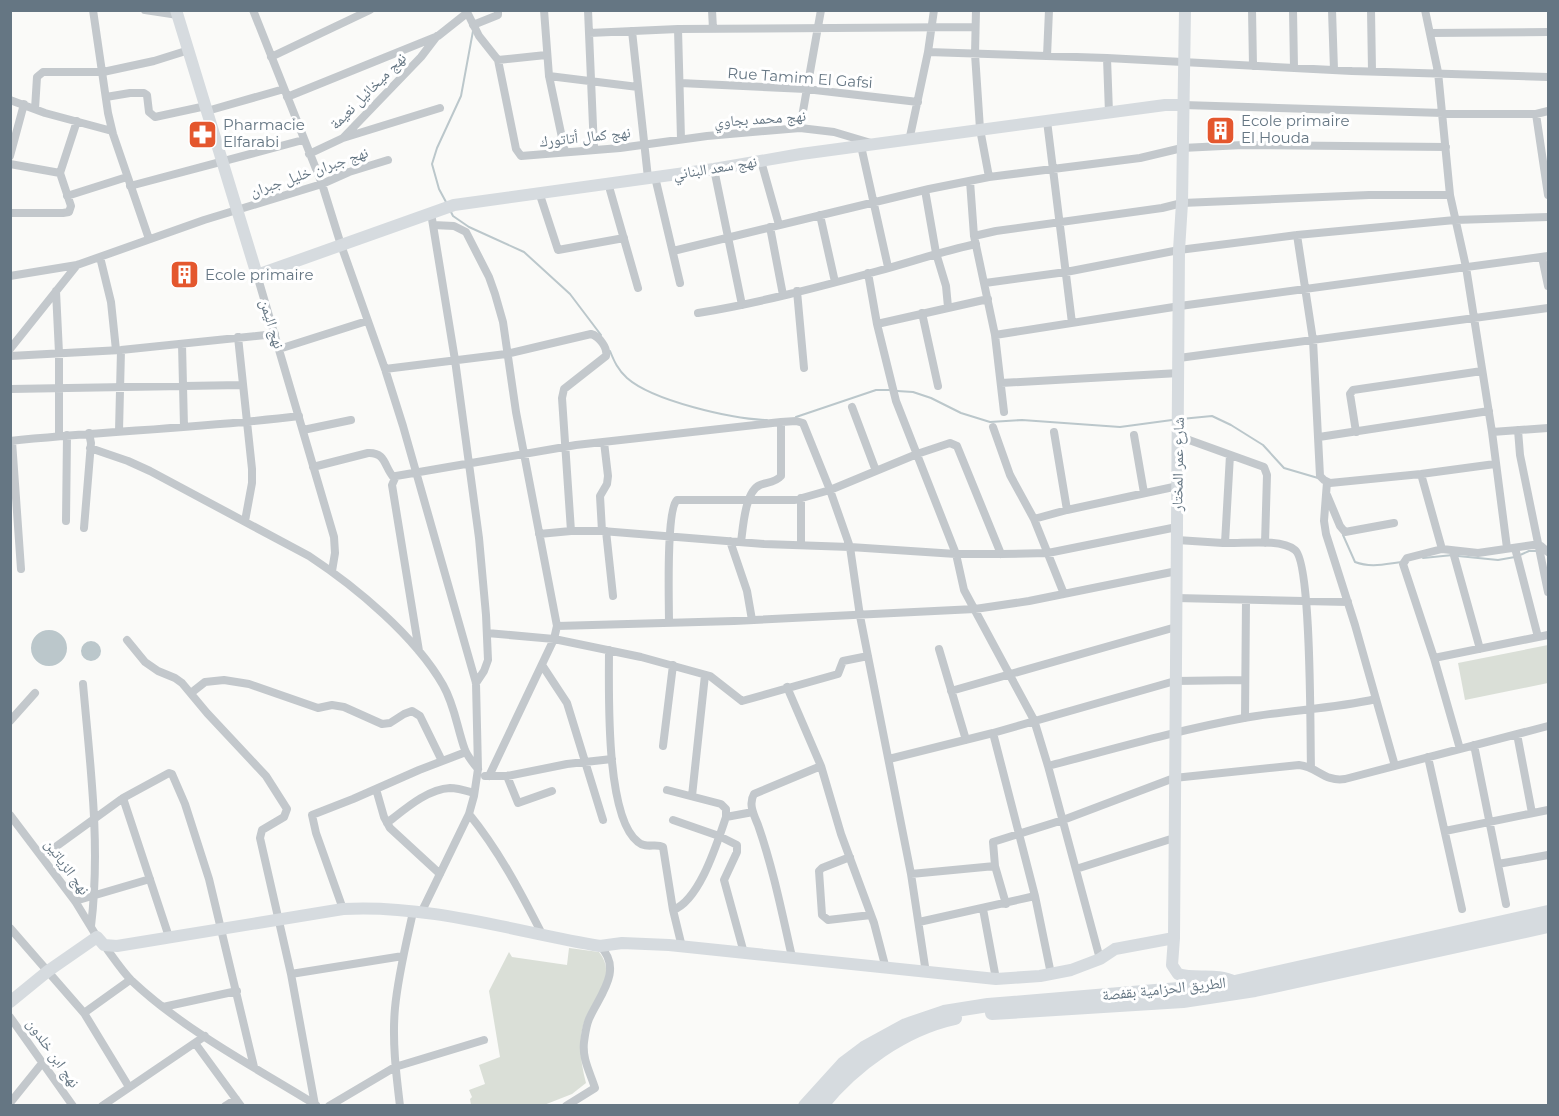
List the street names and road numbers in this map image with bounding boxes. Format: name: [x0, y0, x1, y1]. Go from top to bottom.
street label: نهج ميخائيل نعيمة: [325, 48, 411, 134]
street label: Rue Tamim El Gafsi: [727, 63, 873, 92]
street label: نهج محمد بجاوي: [713, 106, 807, 134]
street label: نهج كمال أتاتورك: [538, 122, 632, 152]
street label: نهج جبران خليل جبران: [247, 142, 371, 202]
street label: نهج سعد البناني: [672, 152, 759, 186]
street label: نهج اليمن: [255, 297, 289, 351]
street label: شارع عمر المختار: [1167, 417, 1189, 512]
street label: نهج الزياتين: [40, 835, 94, 899]
street label: الطريق الحزامية بقفصة: [1101, 973, 1227, 1005]
street label: نهج ابن خلدون: [22, 1014, 84, 1092]

